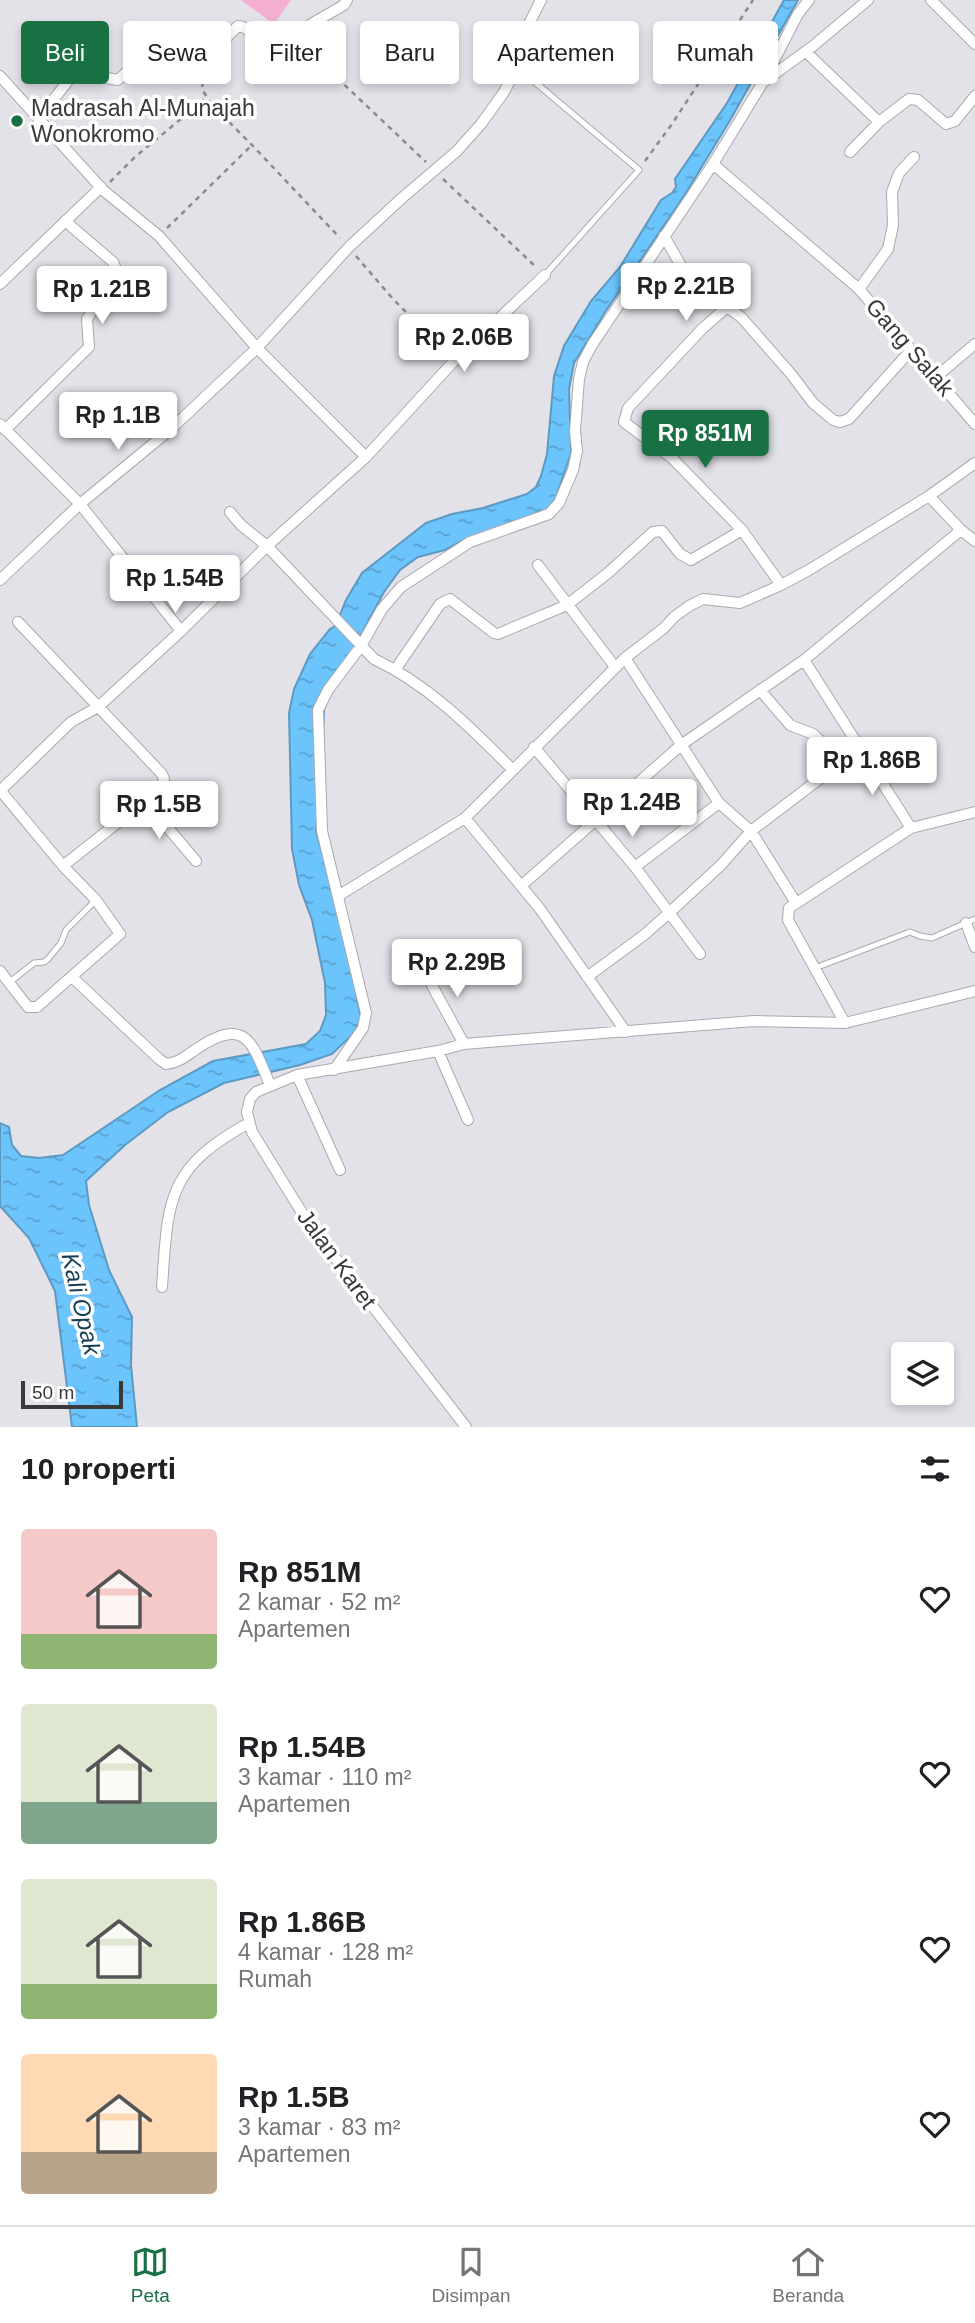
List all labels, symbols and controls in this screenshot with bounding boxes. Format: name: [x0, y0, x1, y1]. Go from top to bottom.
chip: Beli: [21, 21, 109, 84]
chip: Sewa: [123, 21, 231, 84]
chip: Filter: [245, 21, 346, 84]
chip: Baru: [360, 21, 459, 84]
chip: Apartemen: [473, 21, 639, 84]
chip: Rumah: [653, 21, 778, 84]
place label: Madrasah Al-Munajah Wonokromo: [31, 95, 255, 147]
marker: Madrasah Al-Munajah Wonokromo: [9, 113, 25, 129]
pin: Rp 2.21B: [614, 264, 758, 323]
pin: Rp 1.21B: [30, 266, 174, 326]
text: Rp 2.21B: [637, 273, 735, 299]
text: Rp 1.21B: [53, 276, 151, 302]
street label: Gang Salak: [861, 293, 960, 401]
pin: Rp 2.06B: [392, 314, 536, 374]
text: Rp 2.06B: [415, 324, 513, 350]
pin: Rp 1.1B: [53, 392, 183, 452]
text: Rp 1.1B: [75, 402, 161, 428]
pin: Rp 851M: [640, 410, 770, 470]
text: Rp 851M: [658, 420, 752, 446]
pin: Rp 1.54B: [103, 556, 247, 615]
text: Rp 1.54B: [126, 565, 224, 591]
pin: Rp 1.86B: [800, 738, 944, 797]
text: Rp 1.86B: [823, 747, 921, 773]
pin: Rp 1.24B: [560, 780, 704, 839]
pin: Rp 1.5B: [94, 782, 224, 841]
text: Rp 1.24B: [583, 789, 681, 815]
text: Rp 1.5B: [116, 791, 202, 817]
pin: Rp 2.29B: [385, 940, 529, 999]
text: Rp 2.29B: [408, 949, 506, 975]
street label: Jalan Karet: [292, 1204, 382, 1314]
water label: Kali Opak: [57, 1250, 107, 1360]
map controls: [891, 1342, 954, 1405]
button: layers: [891, 1342, 954, 1405]
scale bar: [21, 1378, 122, 1410]
text: 50 m: [32, 1382, 74, 1403]
icon: filters: [916, 1450, 954, 1488]
text: 10 properti: [21, 1452, 176, 1485]
text: Rp 851M: [238, 1555, 361, 1588]
icon: home: [77, 1557, 161, 1641]
icon: heart: [916, 1580, 954, 1618]
text: 2 kamar · 52 m²: [238, 1589, 400, 1615]
text: Apartemen: [238, 1616, 351, 1642]
text: Rp 1.54B: [238, 1730, 366, 1763]
icon: home: [77, 1732, 161, 1816]
icon: heart: [916, 1755, 954, 1793]
text: 3 kamar · 110 m²: [238, 1764, 411, 1790]
text: Apartemen: [238, 1791, 351, 1817]
text: Rp 1.86B: [238, 1905, 366, 1938]
icon: home: [77, 1907, 161, 1991]
icon: heart: [916, 1930, 954, 1968]
text: 4 kamar · 128 m²: [238, 1939, 413, 1965]
text: Rumah: [238, 1966, 312, 1992]
text: Rp 1.5B: [238, 2080, 350, 2113]
icon: home: [77, 2082, 161, 2166]
icon: heart: [916, 2105, 954, 2143]
text: 3 kamar · 83 m²: [238, 2114, 400, 2140]
text: Apartemen: [238, 2141, 351, 2167]
tab: Peta: [131, 2243, 170, 2307]
tab: Disimpan: [432, 2243, 511, 2307]
tab: Beranda: [772, 2243, 844, 2307]

